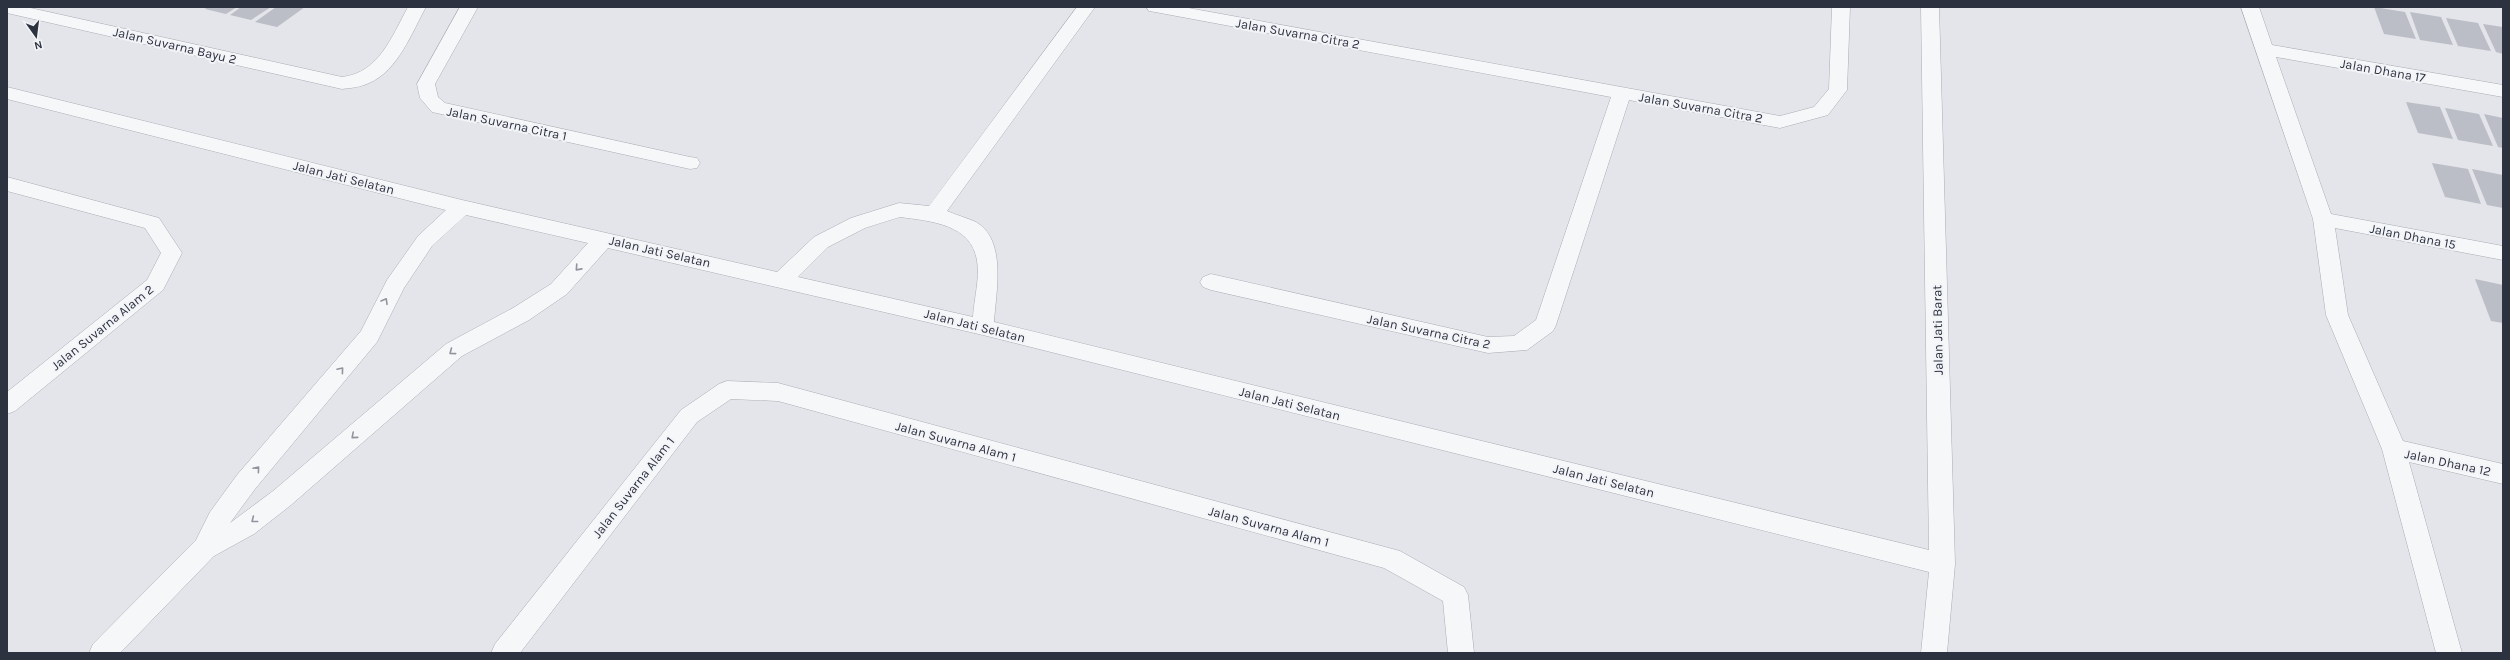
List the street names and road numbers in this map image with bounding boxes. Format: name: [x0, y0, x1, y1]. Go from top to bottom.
street label: Jalan Suvarna Citra 2: [1235, 15, 1361, 52]
street label: Jalan Suvarna Bayu 2: [112, 24, 238, 67]
street label: Jalan Dhana 17: [2339, 56, 2427, 85]
street label: Jalan Suvarna Citra 2: [1638, 89, 1764, 126]
street label: Jalan Suvarna Citra 1: [446, 103, 568, 144]
street label: Jalan Jati Selatan: [292, 158, 396, 197]
street label: Jalan Dhana 15: [2369, 221, 2457, 252]
street label: Jalan Jati Selatan: [608, 233, 712, 270]
street label: Jalan Suvarna Alam 2: [48, 281, 157, 373]
street label: Jalan Jati Barat: [1929, 285, 1946, 375]
street label: Jalan Jati Selatan: [923, 306, 1027, 345]
street label: Jalan Suvarna Citra 2: [1366, 311, 1492, 352]
street label: Jalan Jati Selatan: [1238, 384, 1342, 423]
street label: Jalan Suvarna Alam 1: [894, 418, 1018, 465]
street label: Jalan Suvarna Alam 1: [589, 434, 678, 541]
street label: Jalan Dhana 12: [2403, 446, 2492, 479]
street label: Jalan Jati Selatan: [1552, 461, 1656, 500]
street label: Jalan Suvarna Alam 1: [1207, 503, 1331, 550]

